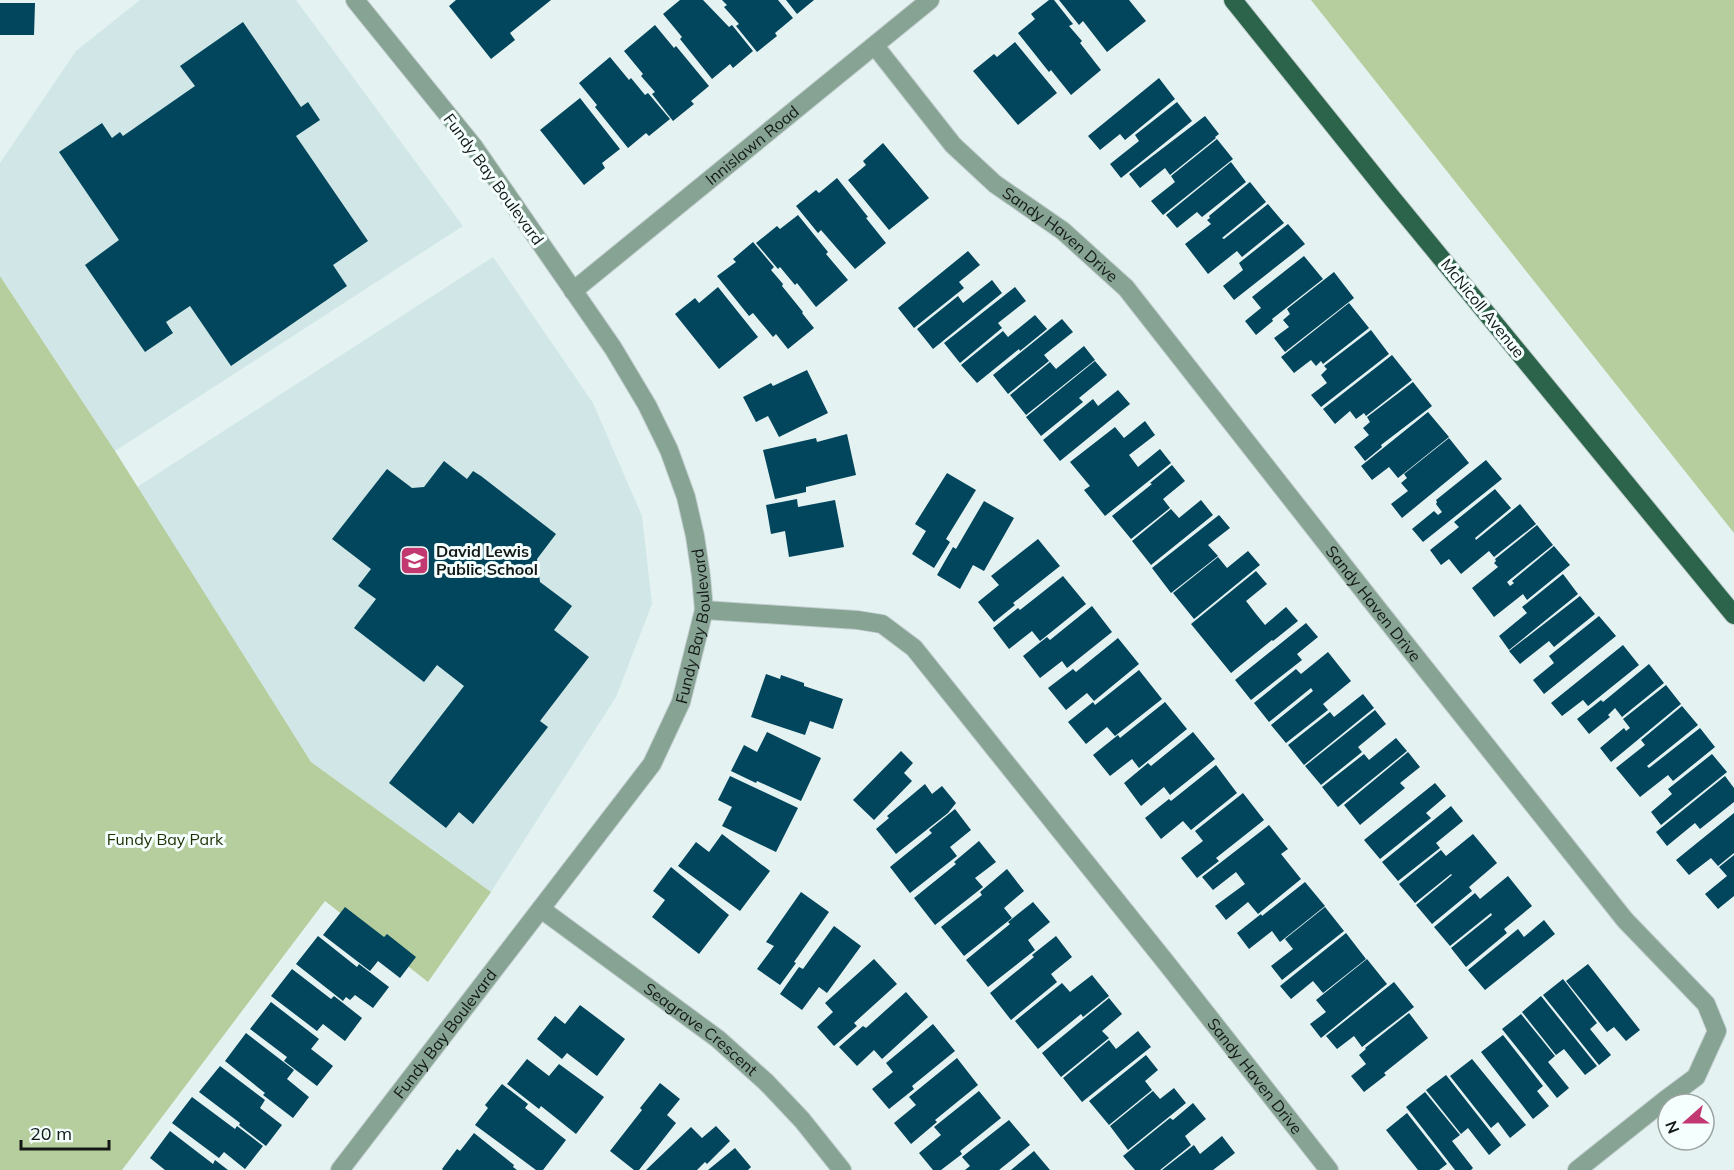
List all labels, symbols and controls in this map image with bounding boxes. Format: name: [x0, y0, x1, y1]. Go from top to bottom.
street label: Innislawn Road: [701, 101, 803, 189]
street label: Fundy Bay Boulevard: [440, 109, 548, 249]
street label: Sandy Haven Drive: [999, 182, 1123, 286]
street label: McNicoll Avenue: [1437, 254, 1529, 362]
place label: David Lewis Public School: [436, 541, 538, 579]
street label: Sandy Haven Drive: [1322, 541, 1426, 666]
school or university icon: David Lewis Public School: [399, 544, 431, 576]
street label: Fundy Bay Boulevard: [671, 547, 714, 706]
park label: Fundy Bay Park: [107, 829, 224, 849]
street label: Fundy Bay Boulevard: [389, 965, 501, 1102]
street label: Seagrave Crescent: [640, 978, 762, 1080]
street label: Sandy Haven Drive: [1203, 1014, 1307, 1138]
north arrow: [1656, 1092, 1716, 1152]
scale bar: [21, 1113, 110, 1151]
text: N: [1660, 1118, 1683, 1137]
text: 20 m: [30, 1122, 72, 1145]

